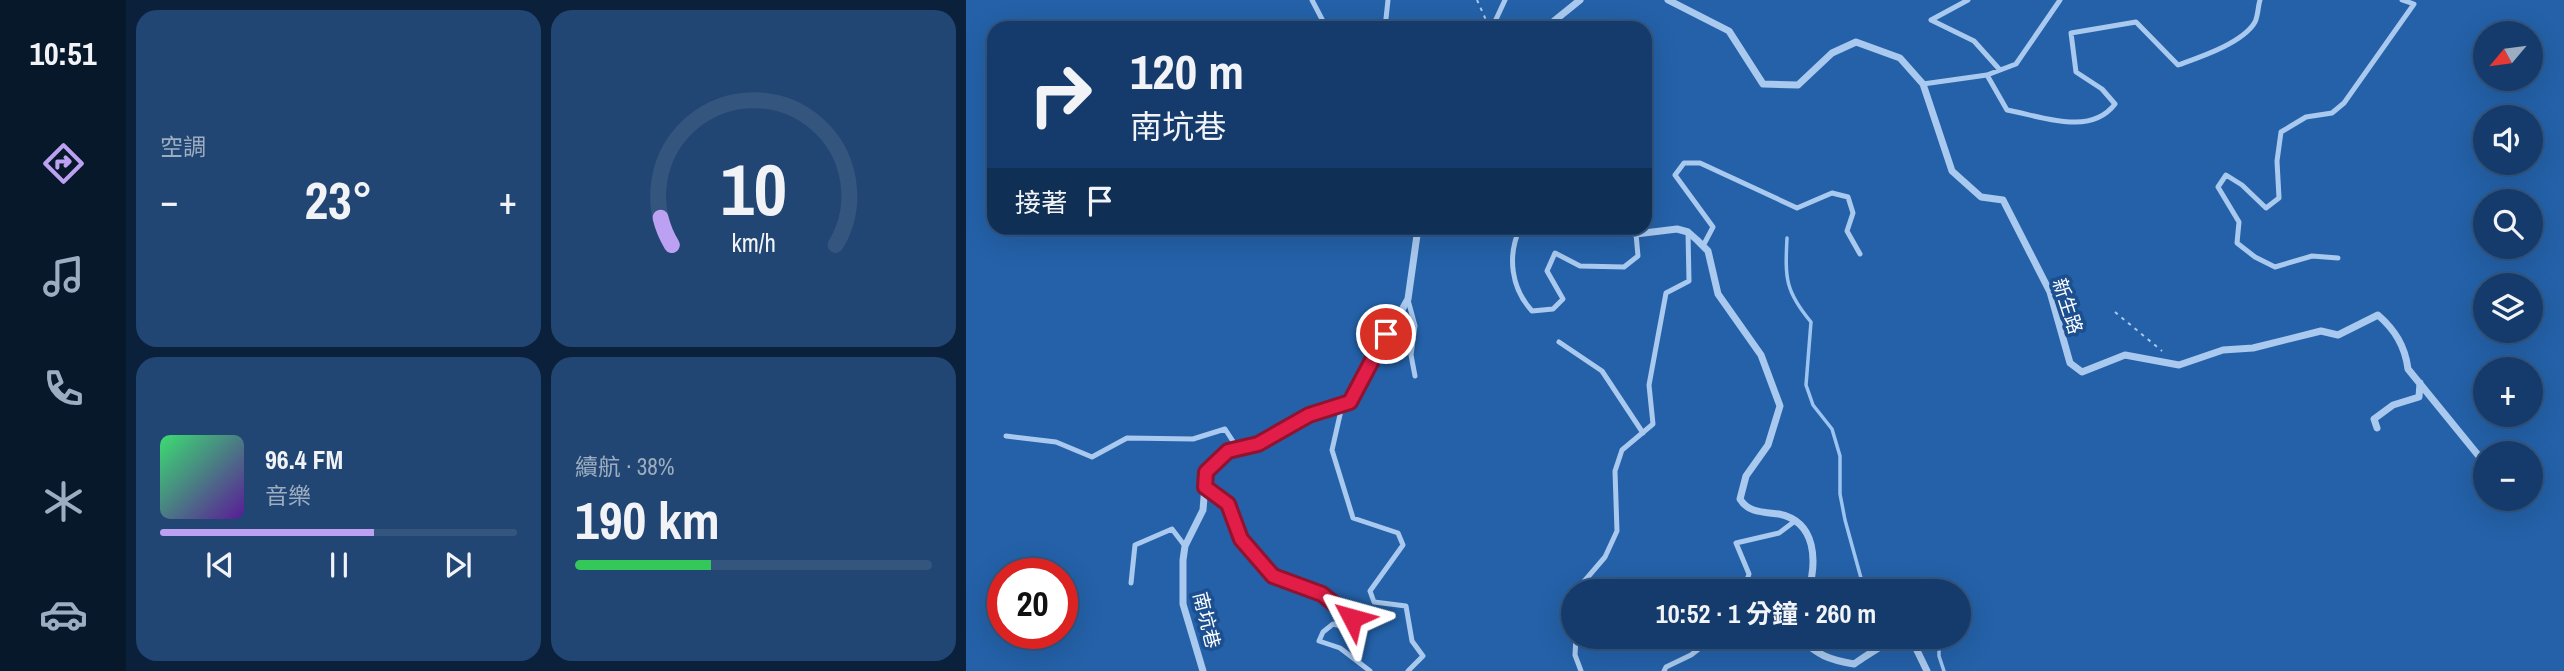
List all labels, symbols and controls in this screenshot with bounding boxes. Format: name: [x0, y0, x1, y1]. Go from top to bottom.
north arrow: [2473, 21, 2543, 91]
map controls: [2473, 21, 2543, 511]
text: 10:51: [29, 32, 97, 75]
text: 120 m: [1130, 38, 1244, 104]
icon: right: [1015, 49, 1106, 140]
text: 南坑巷: [1130, 105, 1226, 148]
button: sound: [2473, 105, 2543, 175]
text: 空調: [160, 131, 206, 162]
icon: directions: [39, 139, 88, 188]
text: 10: [720, 140, 787, 238]
text: 23°: [304, 165, 373, 235]
text: −: [160, 175, 178, 226]
text: +: [499, 175, 517, 226]
icon: arrive: [1081, 182, 1119, 220]
text: 接著: [1015, 185, 1067, 220]
button: search: [2473, 189, 2543, 259]
text: km/h: [731, 225, 776, 259]
icon: music: [39, 252, 88, 301]
button: layers: [2473, 273, 2543, 343]
street label: 新生路: [2047, 275, 2089, 337]
pin: [1356, 304, 1416, 364]
icon: arrive: [1367, 315, 1405, 353]
button: +: [2473, 357, 2543, 427]
icon: phone: [39, 364, 88, 413]
button: −: [2473, 441, 2543, 511]
text: 96.4 FM: [265, 442, 343, 477]
text: 續航 · 38%: [575, 451, 674, 482]
icon: climate: [39, 477, 88, 526]
text: 音樂: [265, 480, 311, 511]
text: 190 km: [575, 485, 720, 555]
icon: previous: [201, 546, 239, 584]
icon: pause: [320, 546, 358, 584]
icon: next: [439, 546, 477, 584]
speed limit sign: 20: [987, 558, 1078, 649]
position arrow: [1315, 581, 1389, 655]
street label: 南坑巷: [1187, 589, 1227, 651]
icon: car: [39, 590, 88, 639]
text: 10:52 · 1 分鐘 · 260 m: [1656, 596, 1876, 631]

